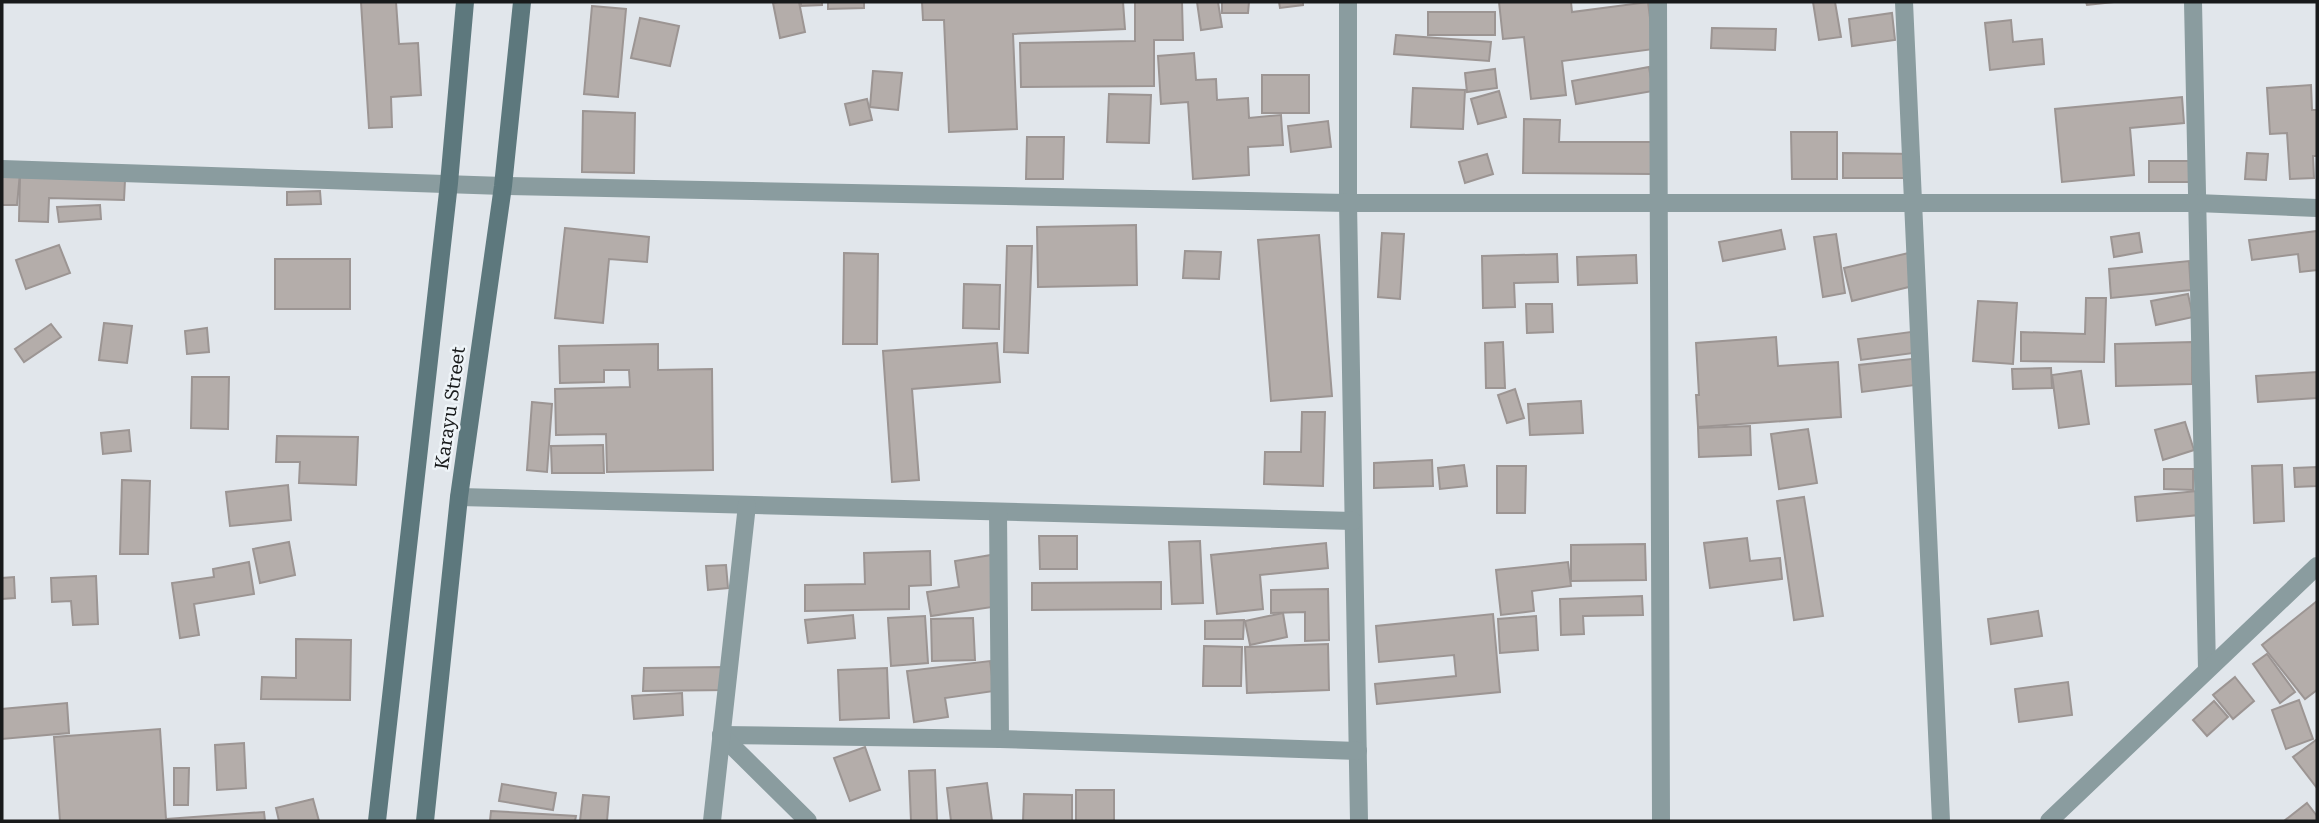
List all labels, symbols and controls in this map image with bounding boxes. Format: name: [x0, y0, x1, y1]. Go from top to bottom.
street label: Karayu Street: [430, 345, 470, 471]

